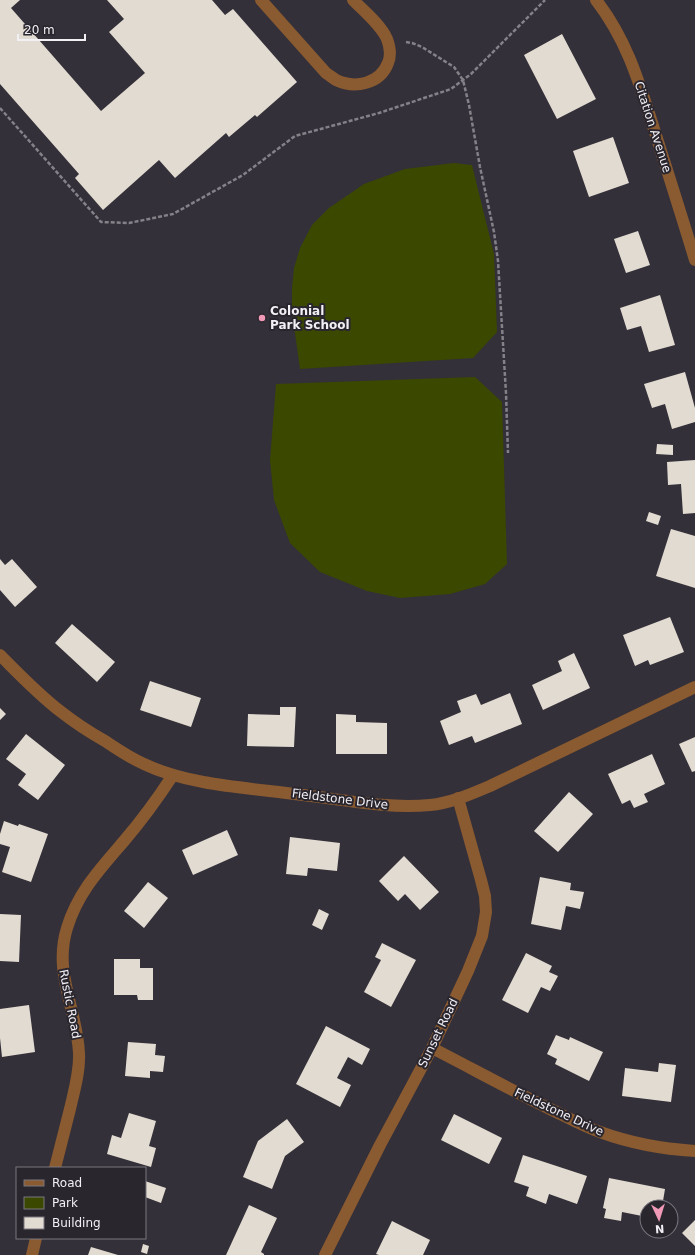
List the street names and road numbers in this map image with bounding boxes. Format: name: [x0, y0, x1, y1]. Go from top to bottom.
street label: Citation Avenue: [632, 80, 674, 174]
street label: Fieldstone Drive: [291, 786, 389, 812]
street label: Rustic Road: [56, 968, 84, 1040]
street label: Sunset Road: [415, 996, 461, 1070]
street label: Fieldstone Drive: [512, 1085, 606, 1139]

